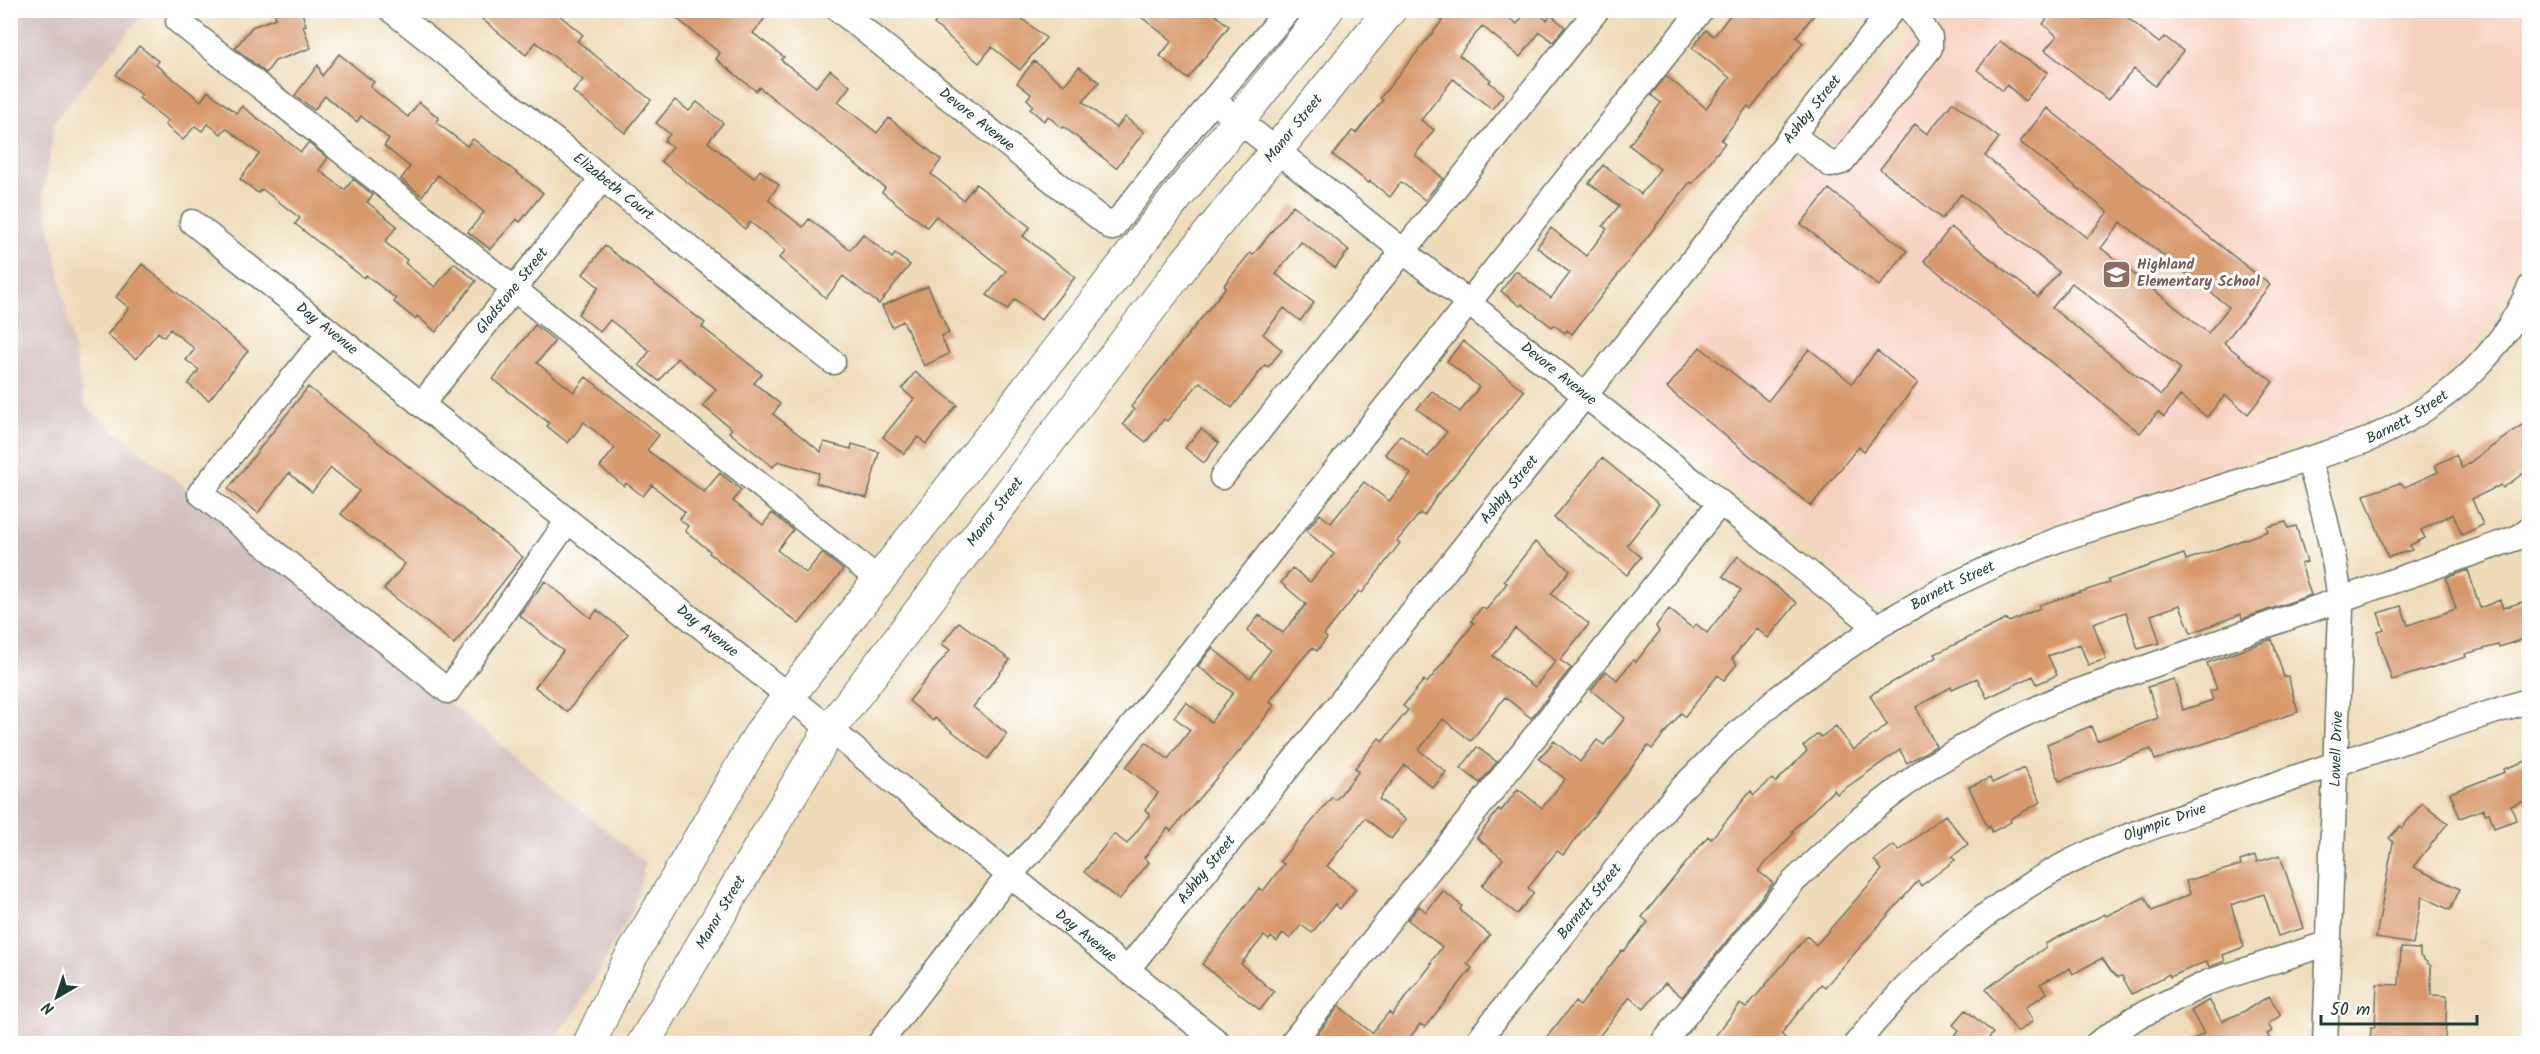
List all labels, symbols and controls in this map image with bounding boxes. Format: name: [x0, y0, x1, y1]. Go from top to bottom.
street label: Ashby Street: [1777, 70, 1848, 150]
street label: Devore Avenue: [933, 82, 1020, 158]
street label: Manor Street: [1259, 89, 1329, 168]
street label: Elizabeth Court: [567, 147, 659, 227]
street label: Gladstone Street: [470, 242, 555, 340]
place label: Highland Elementary School: [2137, 253, 2260, 294]
school or university icon: Highland Elementary School: [2100, 258, 2132, 290]
street label: Day Avenue: [290, 297, 363, 362]
street label: Devore Avenue: [1515, 336, 1602, 412]
street label: Barnett Street: [2362, 384, 2454, 451]
street label: Ashby Street: [1475, 450, 1545, 530]
street label: Manor Street: [961, 472, 1030, 552]
street label: Barnett Street: [1906, 555, 1999, 618]
street label: Day Avenue: [671, 599, 744, 664]
street label: Lowell Drive: [2324, 710, 2350, 788]
street label: Olympic Drive: [2120, 797, 2210, 849]
street label: Ashby Street: [1172, 830, 1242, 910]
street label: Barnett Street: [1552, 858, 1628, 945]
street label: Manor Street: [690, 871, 753, 954]
street label: Day Avenue: [1049, 904, 1122, 969]
north arrow: [27, 967, 87, 1027]
scale bar: [2321, 988, 2477, 1026]
text: N: [37, 995, 60, 1020]
text: 50 m: [2330, 996, 2370, 1025]

